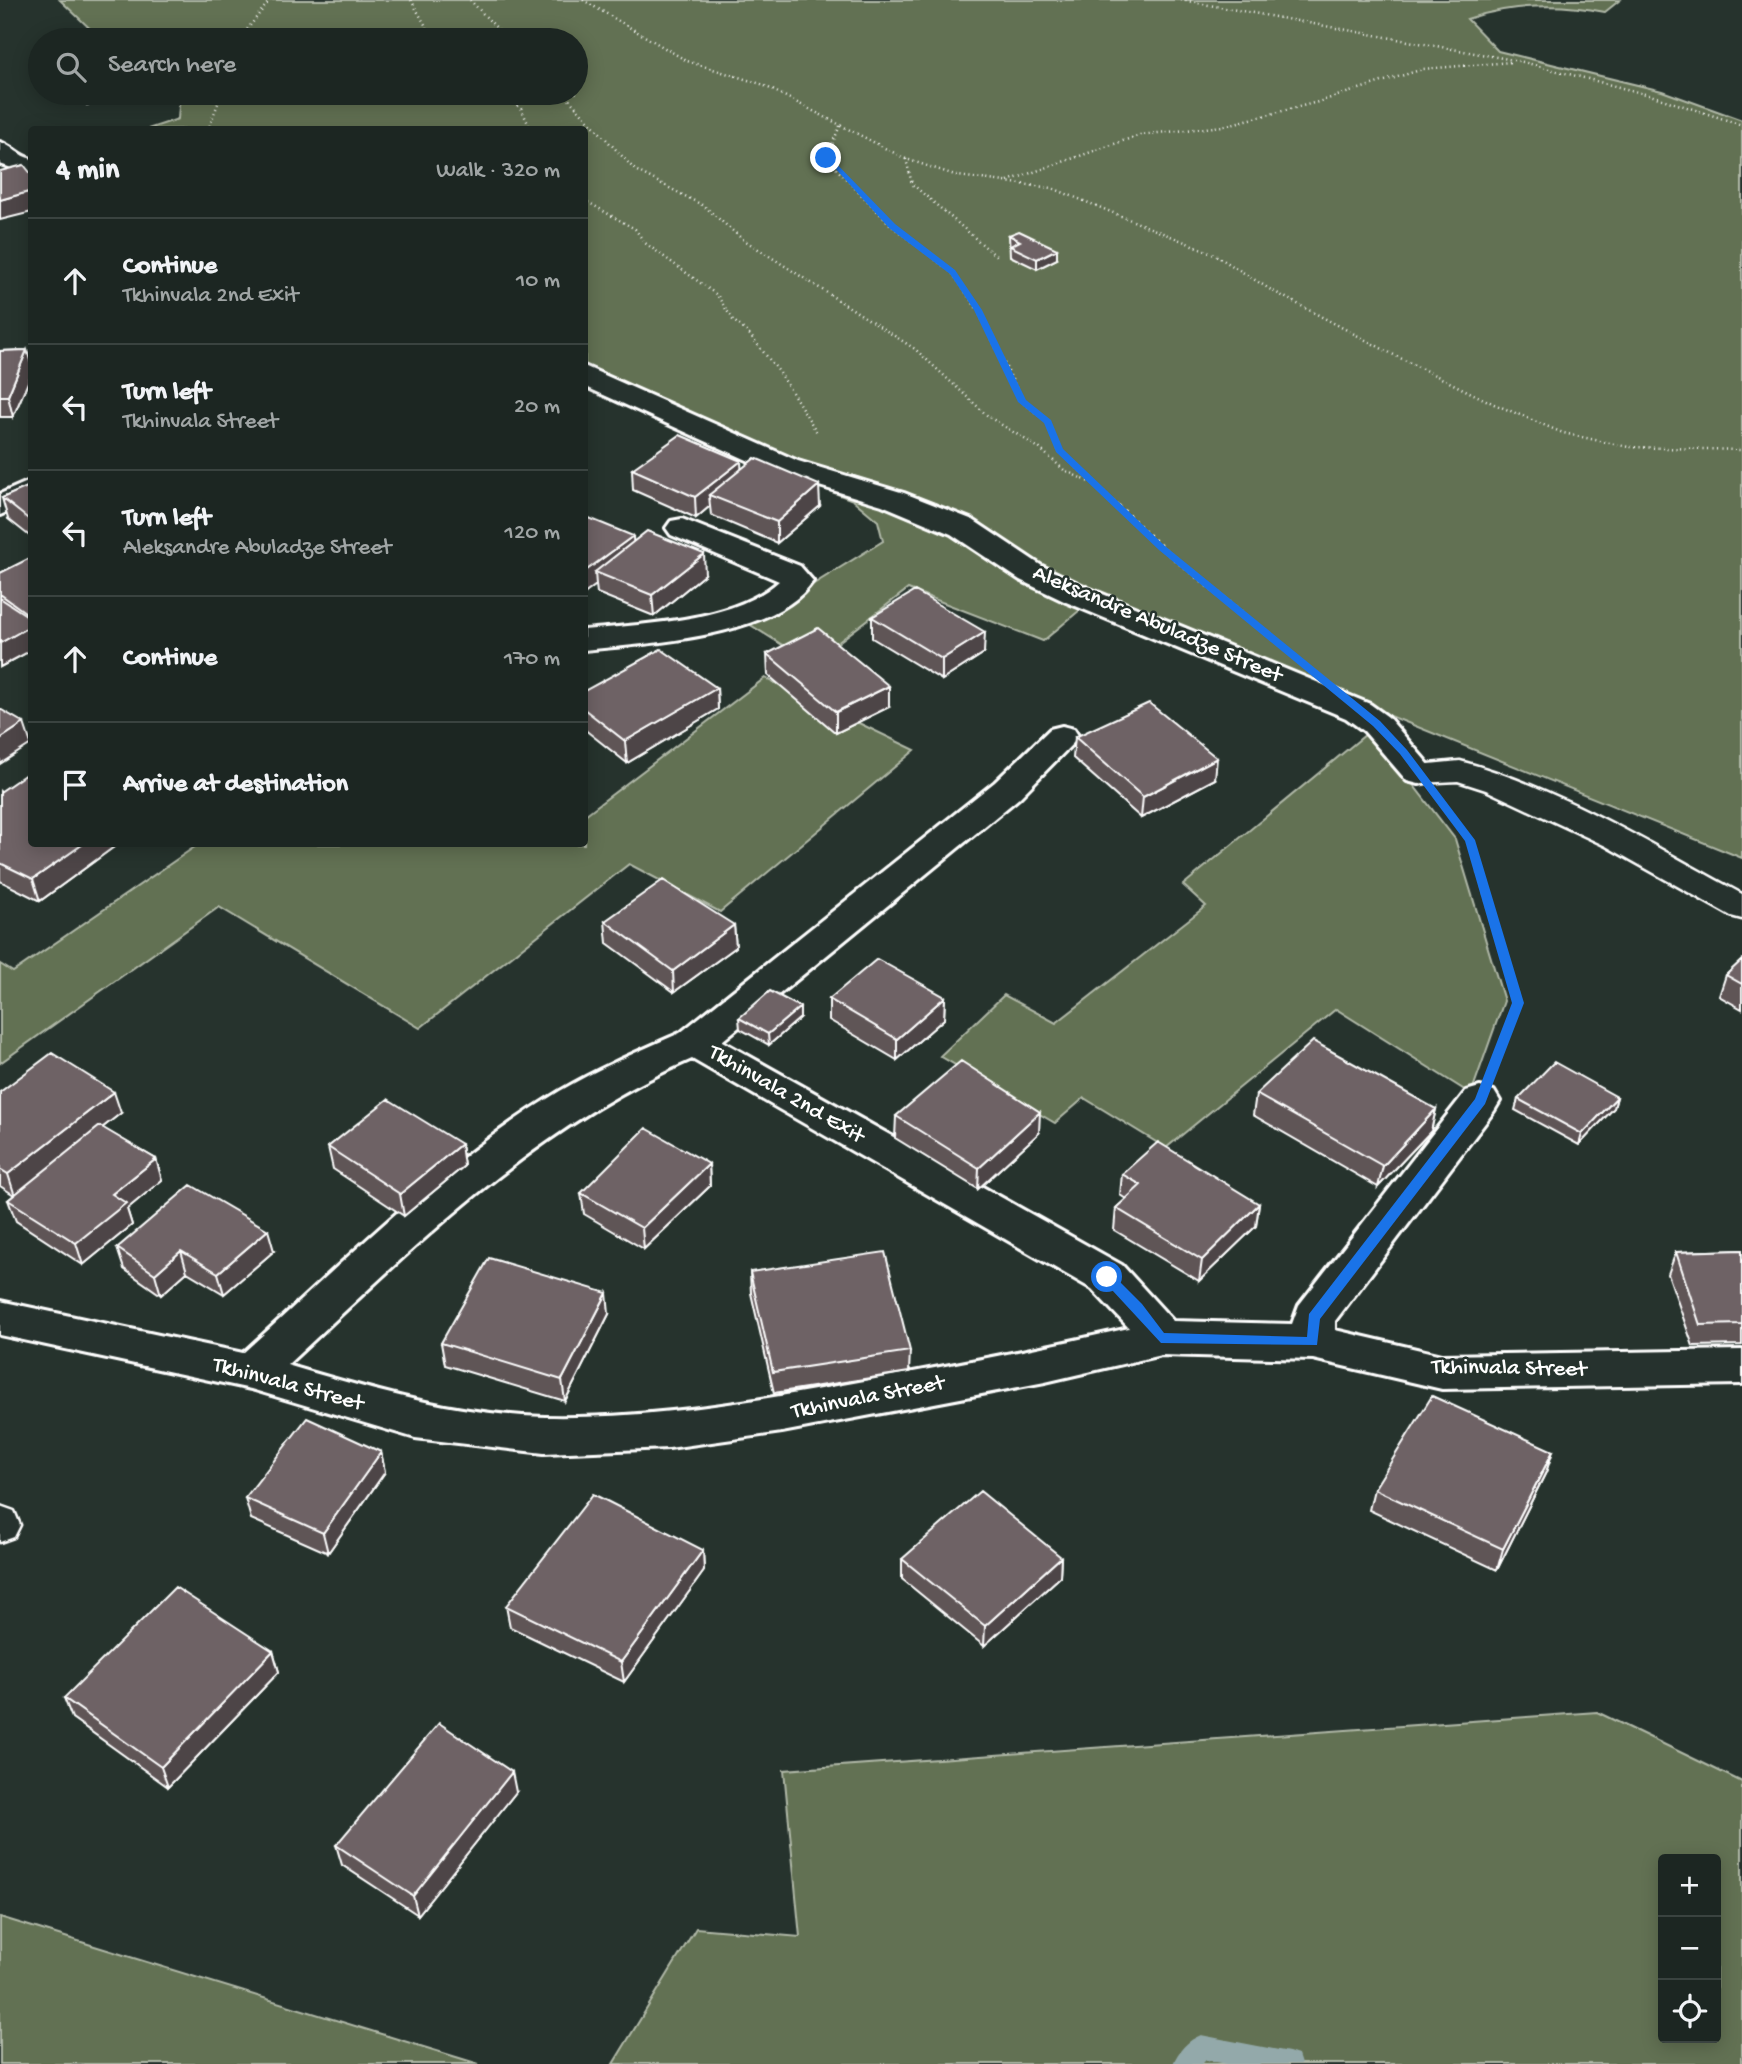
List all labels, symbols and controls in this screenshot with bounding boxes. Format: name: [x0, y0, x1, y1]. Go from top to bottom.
search box: [28, 28, 588, 105]
icon: search: [52, 48, 90, 86]
text: Search here: [108, 51, 236, 82]
route end: [810, 142, 841, 173]
text: 4 min: [56, 154, 119, 189]
text: Walk · 320 m: [436, 158, 560, 185]
text: Continue: [123, 252, 217, 283]
icon: ahead: [56, 262, 94, 300]
text: 10 m: [516, 268, 560, 295]
text: Tkhinvala 2nd Exit: [123, 283, 299, 310]
text: Turn left: [123, 378, 211, 409]
icon: left: [56, 388, 94, 426]
text: 20 m: [514, 394, 560, 421]
text: Tkhinvala Street: [123, 409, 278, 436]
text: Turn left: [123, 504, 211, 535]
icon: left: [56, 514, 94, 552]
text: 120 m: [505, 520, 560, 547]
text: Aleksandre Abuladze Street: [123, 535, 391, 562]
street label: Aleksandre Abuladze Street: [1028, 560, 1287, 691]
icon: ahead: [56, 640, 94, 678]
text: Continue: [123, 644, 217, 675]
text: 170 m: [504, 646, 560, 673]
icon: arrive: [56, 766, 94, 804]
text: Arrive at destination: [123, 770, 348, 801]
street label: Tkhinvala 2nd Exit: [702, 1038, 870, 1151]
route start: [1091, 1261, 1122, 1292]
street label: Tkhinvala Street: [208, 1351, 368, 1419]
street label: Tkhinvala Street: [1429, 1354, 1588, 1384]
street label: Tkhinvala Street: [787, 1370, 948, 1426]
map controls: [1658, 1854, 1721, 2043]
button: +: [1658, 1854, 1721, 1917]
button: −: [1658, 1917, 1721, 1980]
button: locate: [1658, 1980, 1721, 2043]

